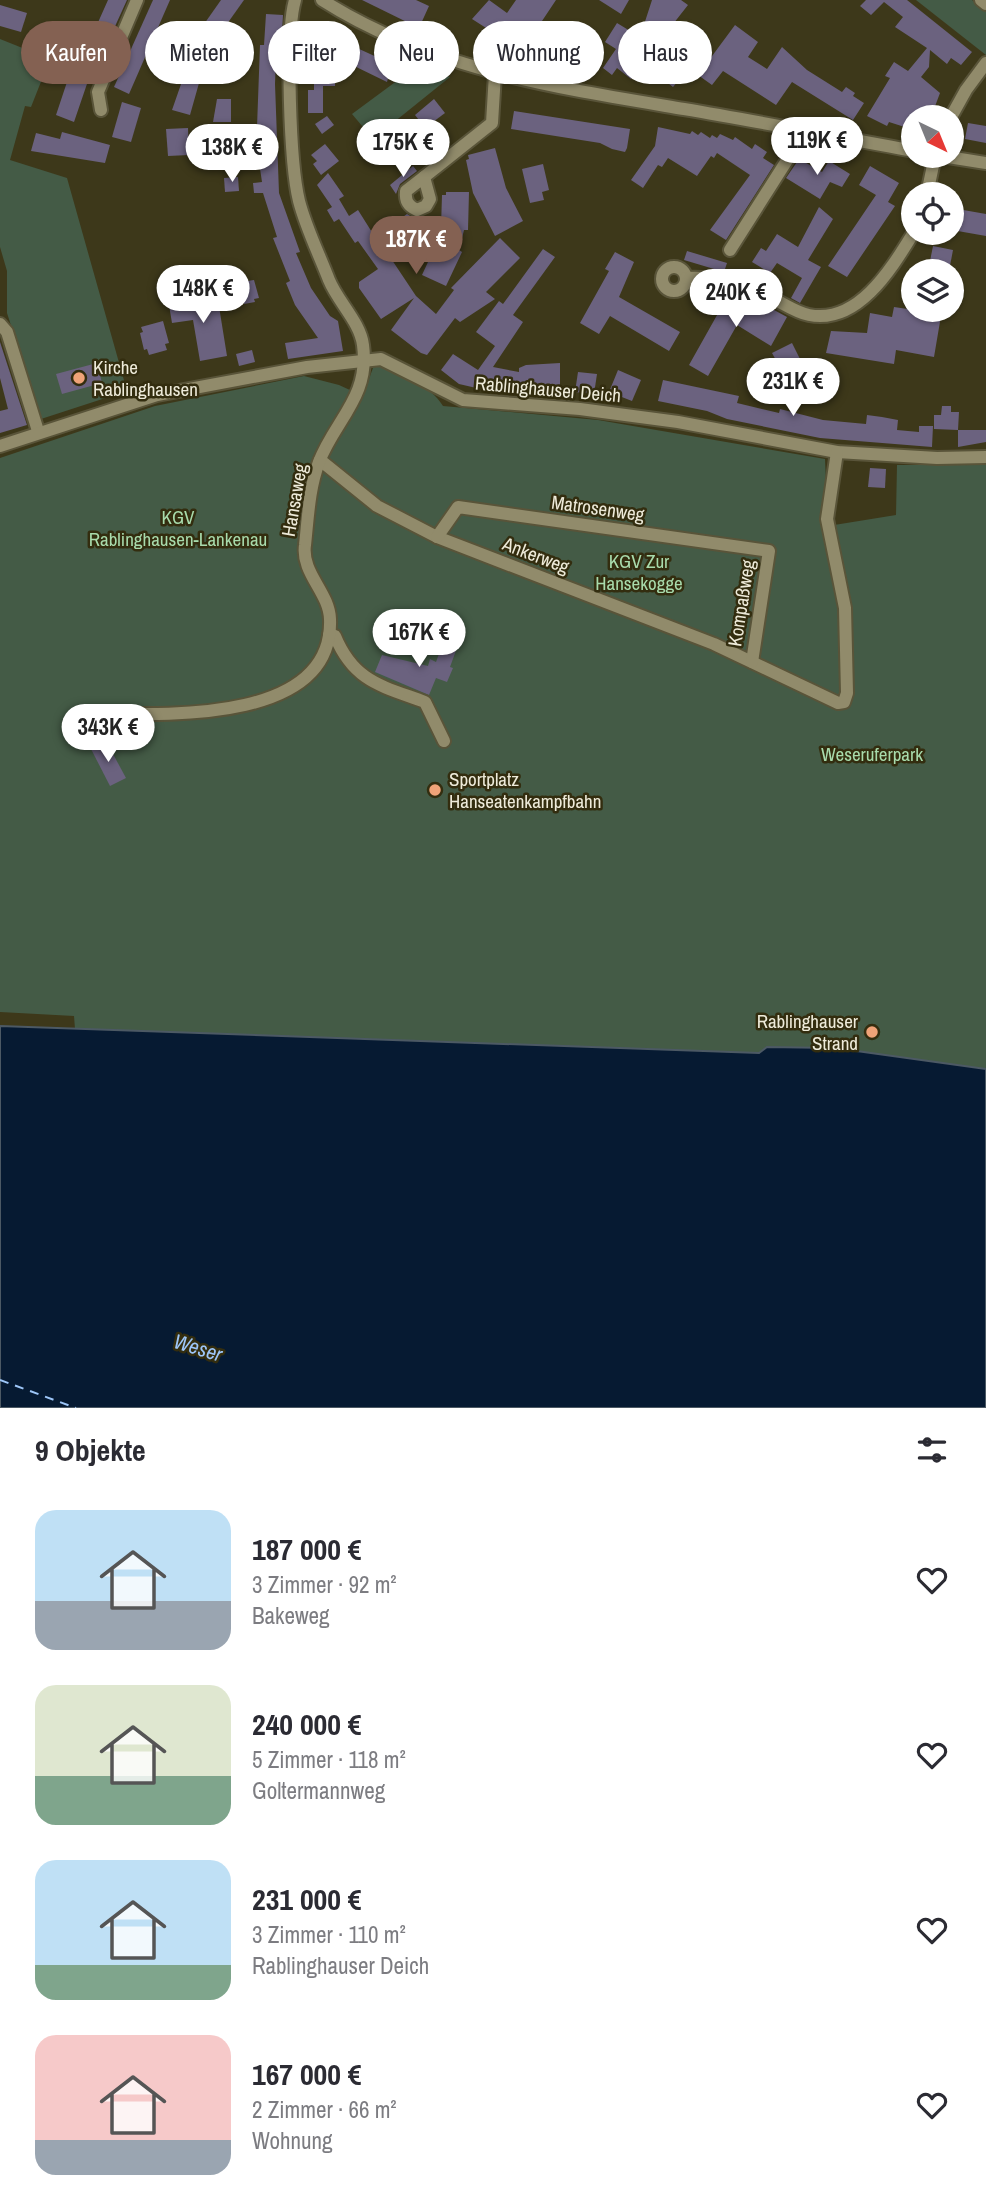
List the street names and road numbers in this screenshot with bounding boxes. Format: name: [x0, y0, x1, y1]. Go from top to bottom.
street label: Rablinghauser Deich: [474, 370, 622, 408]
street label: Hansaweg: [275, 461, 313, 539]
street label: Matrosenweg: [550, 489, 646, 527]
street label: Ankerweg: [498, 530, 573, 580]
street label: Kompaßweg: [721, 557, 761, 648]

